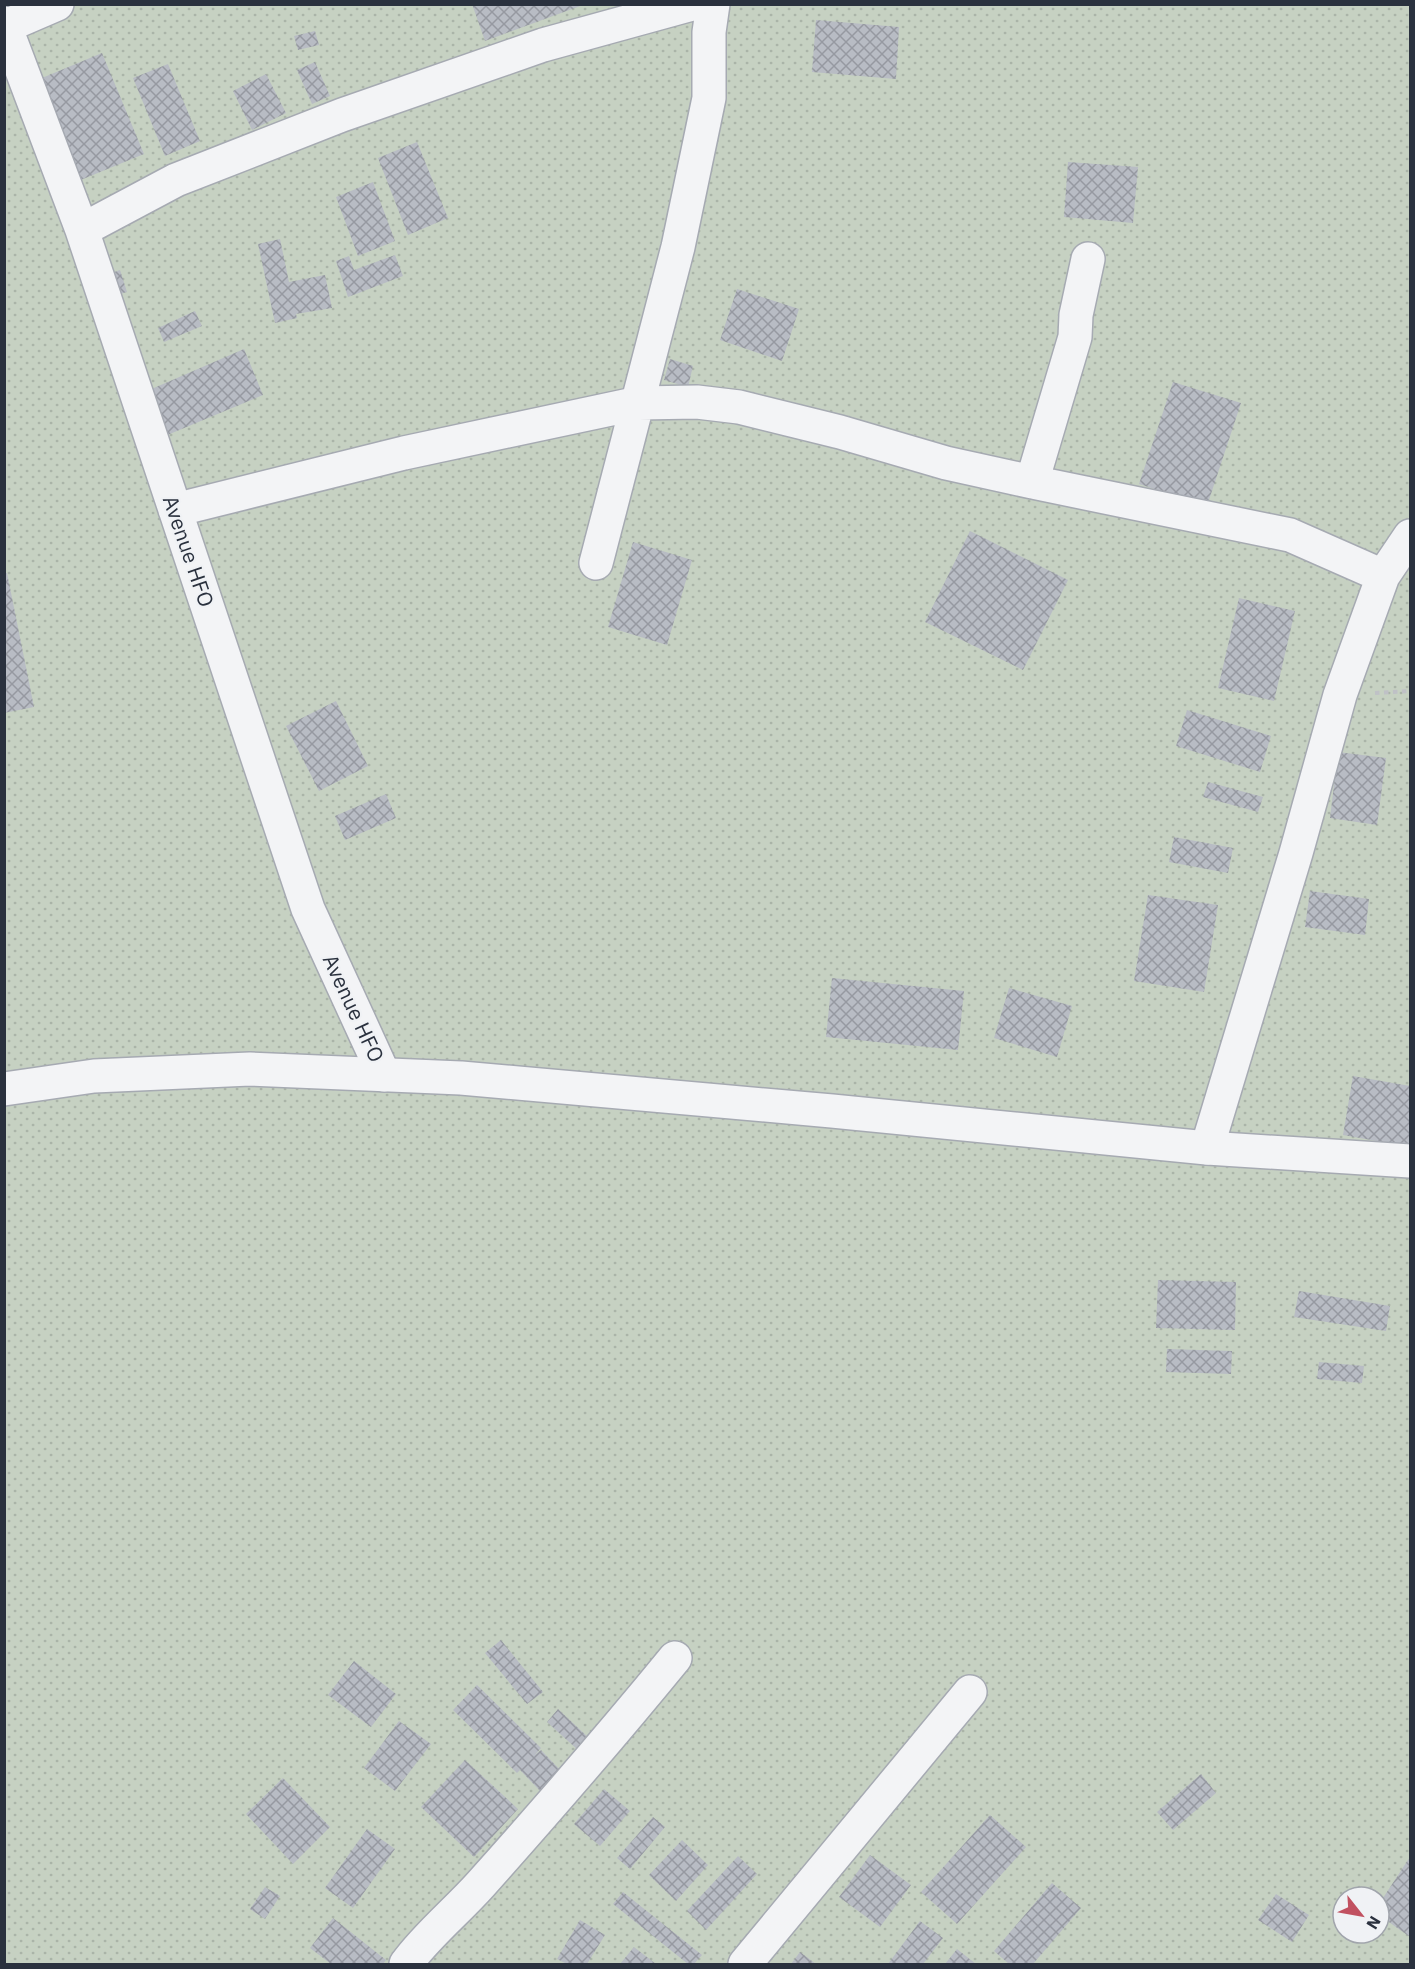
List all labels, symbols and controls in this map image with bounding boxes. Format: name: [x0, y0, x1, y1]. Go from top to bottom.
street label: Avenue HFO: [157, 492, 221, 610]
street label: Avenue HFO: [317, 949, 391, 1067]
north arrow: [1331, 1885, 1391, 1945]
text: N: [1362, 1913, 1385, 1933]

